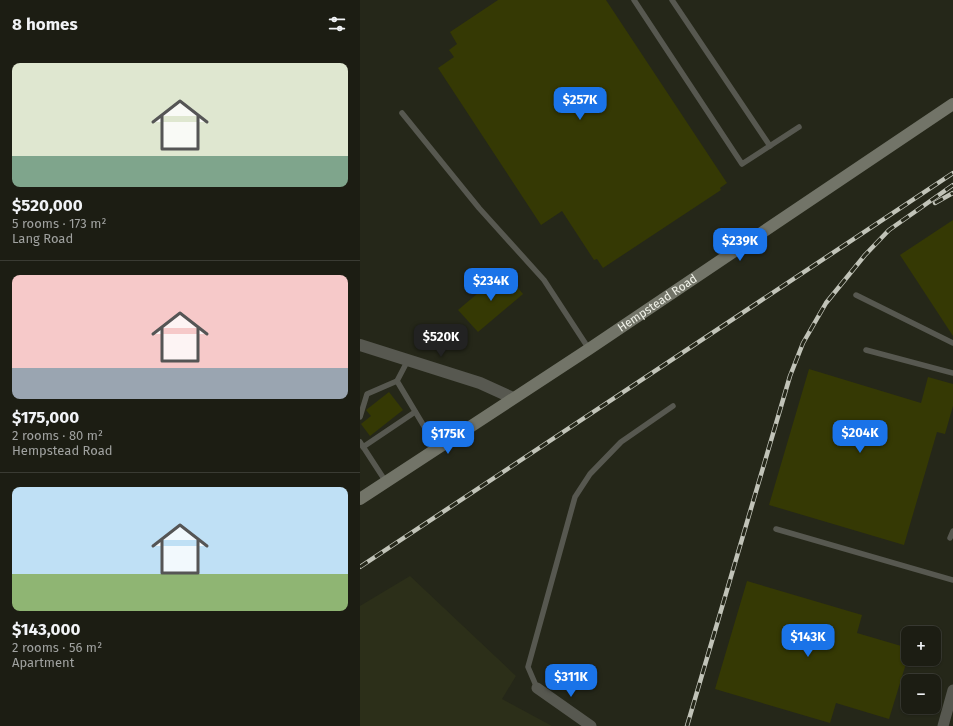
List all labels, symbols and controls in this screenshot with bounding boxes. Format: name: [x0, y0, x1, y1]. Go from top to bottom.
icon: filters: [326, 13, 348, 35]
text: 8 homes: [12, 14, 78, 35]
pin: $257K: [552, 87, 608, 121]
icon: home: [144, 89, 216, 161]
text: $257K: [563, 92, 597, 107]
text: $520,000: [12, 195, 83, 216]
text: 5 rooms · 173 m²: [12, 216, 106, 231]
pin: $239K: [712, 228, 768, 262]
text: Lang Road: [12, 231, 73, 246]
text: $239K: [722, 233, 758, 248]
pin: $234K: [463, 268, 519, 302]
street label: Hempstead Road: [615, 271, 700, 335]
text: $234K: [473, 273, 509, 288]
icon: home: [144, 301, 216, 373]
pin: $520K: [413, 324, 469, 358]
text: $520K: [423, 329, 459, 344]
text: $175,000: [12, 407, 79, 428]
pin: $204K: [832, 420, 888, 454]
pin: $175K: [420, 421, 476, 455]
text: $204K: [842, 425, 878, 440]
text: $175K: [431, 426, 465, 441]
text: 2 rooms · 80 m²: [12, 428, 103, 443]
text: Hempstead Road: [12, 443, 113, 458]
icon: home: [144, 513, 216, 585]
text: $143,000: [12, 619, 80, 640]
pin: $143K: [780, 624, 836, 658]
map controls: [901, 626, 941, 714]
button: +: [901, 626, 941, 666]
text: $143K: [791, 629, 825, 644]
text: 2 rooms · 56 m²: [12, 640, 102, 655]
text: Apartment: [12, 655, 74, 670]
pin: $311K: [543, 664, 599, 698]
text: $311K: [554, 669, 588, 684]
button: −: [901, 674, 941, 714]

